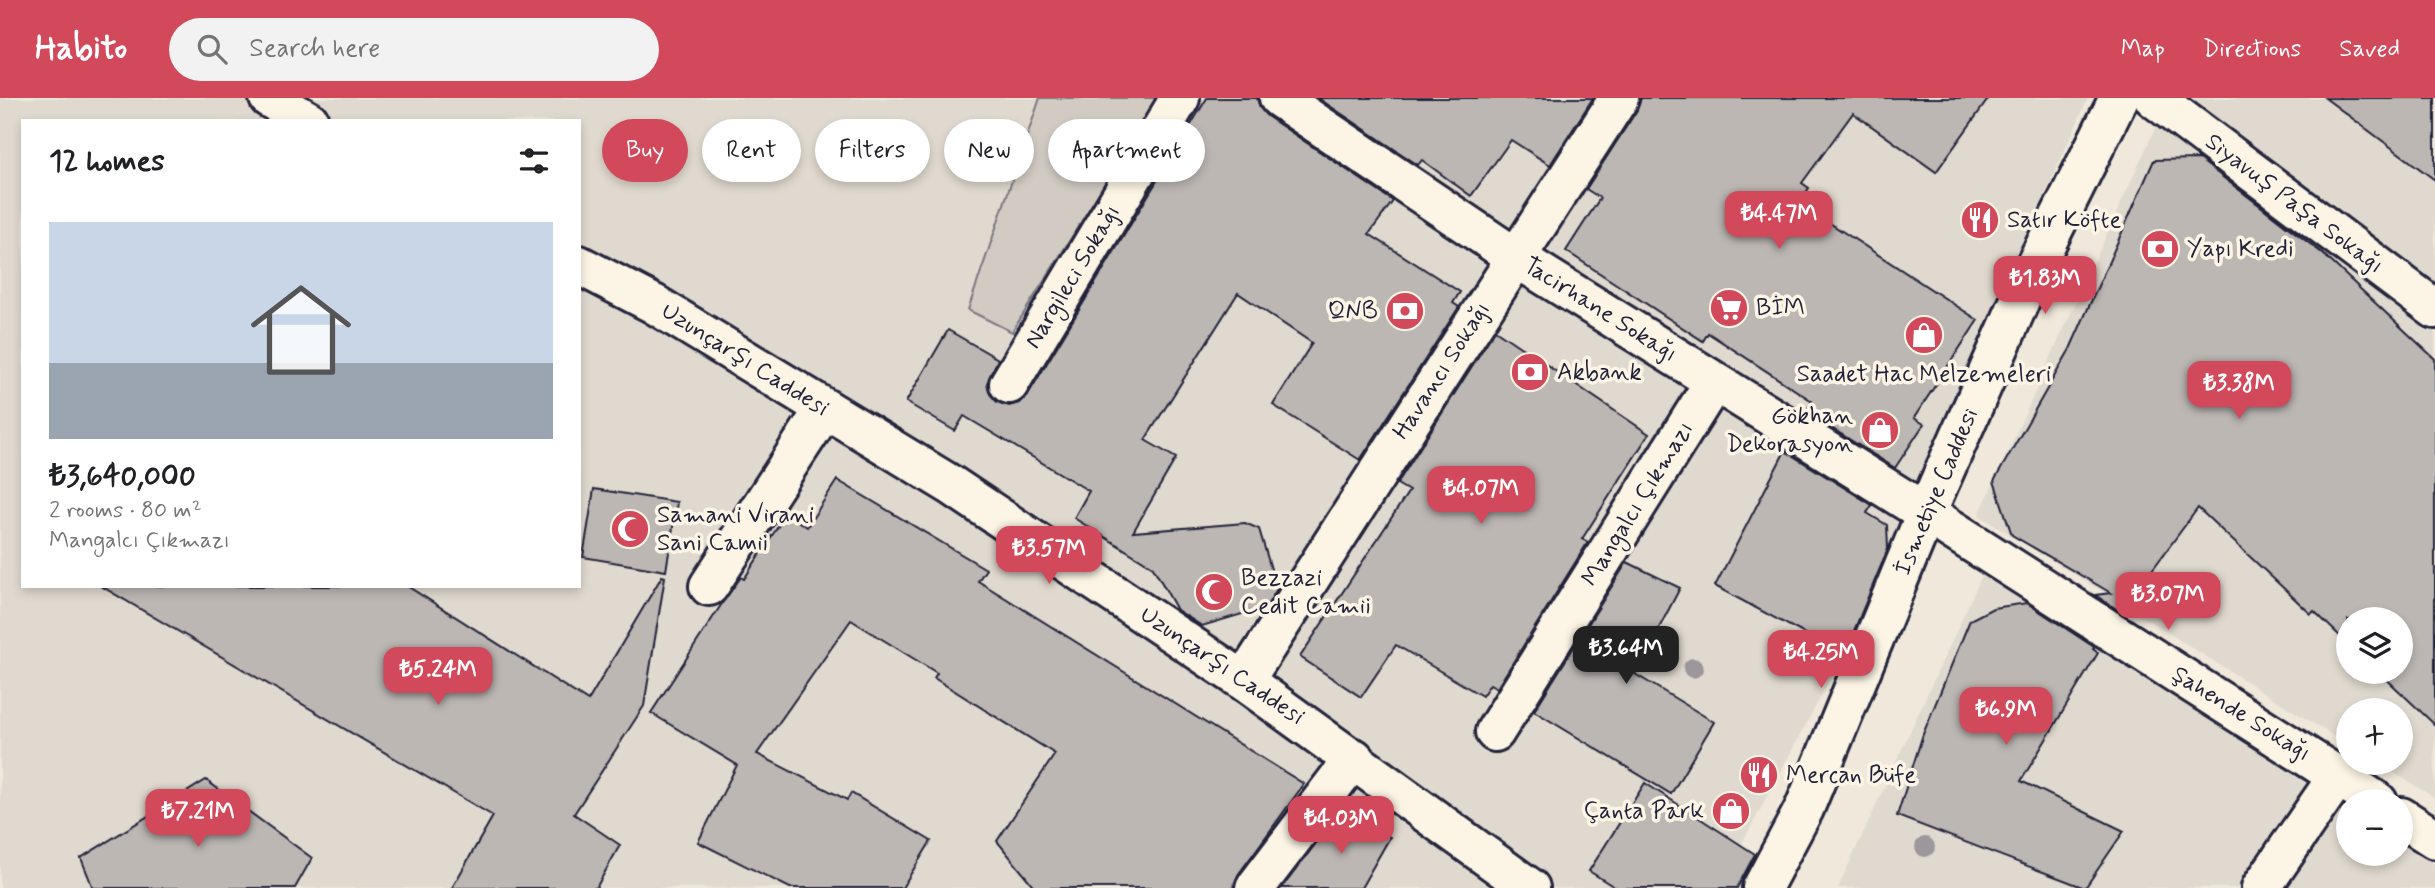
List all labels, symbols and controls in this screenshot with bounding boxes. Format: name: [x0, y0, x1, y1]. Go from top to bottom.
search box: [169, 18, 659, 81]
text: Habito: [35, 27, 127, 71]
icon: search: [193, 30, 231, 68]
text: Search here: [249, 32, 380, 66]
text: Map: [2121, 34, 2165, 65]
text: Directions: [2203, 34, 2301, 65]
text: Saved: [2339, 34, 2400, 65]
chip: Buy: [602, 119, 688, 182]
chip: Rent: [702, 119, 801, 182]
chip: Filters: [815, 119, 930, 182]
chip: New: [944, 119, 1034, 182]
chip: Apartment: [1048, 119, 1205, 182]
street label: Siyavuş Paşa Sokağı: [2199, 127, 2389, 281]
text: 12 homes: [49, 142, 165, 181]
icon: filters: [515, 142, 553, 180]
pin: ₺4.47M: [1722, 192, 1836, 251]
street label: Nargileci Sokağı: [1018, 199, 1130, 356]
text: ₺4.47M: [1741, 199, 1817, 229]
restaurant icon: Satır Köfte: [1959, 199, 2001, 241]
place label: Satır Köfte: [2007, 205, 2122, 236]
bank icon: Yapı Kredi: [2139, 228, 2181, 270]
place label: Yapı Kredi: [2187, 234, 2294, 265]
street label: Tacirhane Sokağı: [1517, 250, 1683, 370]
pin: ₺1.83M: [1988, 256, 2102, 316]
text: ₺1.83M: [2009, 264, 2081, 294]
icon: home: [238, 267, 364, 393]
supermarket icon: BİM: [1708, 287, 1750, 329]
bank icon: QNB: [1384, 290, 1426, 332]
place label: BİM: [1756, 293, 1805, 324]
street label: Uzunçarşı Caddesi: [655, 296, 835, 424]
place label: QNB: [1328, 296, 1378, 327]
street label: Havancı Sokağı: [1386, 296, 1498, 446]
shop icon: Saadet Hac Melzemeleri: [1903, 314, 1945, 356]
bank icon: Akbank: [1509, 351, 1551, 393]
place label: Akbank: [1557, 357, 1642, 388]
place label: Saadet Hac Melzemeleri: [1797, 359, 2051, 390]
pin: ₺3.38M: [2182, 362, 2296, 421]
text: ₺3.38M: [2203, 369, 2275, 399]
place label: Gökhan Dekorasyon: [1726, 401, 1853, 460]
street label: İsmetiye Caddesi: [1888, 404, 1986, 580]
shop icon: Gökhan Dekorasyon: [1859, 409, 1901, 451]
street label: Mangalcı Çıkmazı: [1575, 416, 1703, 593]
text: ₺3,640,000: [49, 457, 196, 496]
pin: ₺4.07M: [1424, 466, 1538, 526]
text: ₺4.07M: [1443, 474, 1519, 504]
text: 2 rooms · 80 m²: [49, 496, 202, 526]
place label: Samani Virani Sani Camii: [657, 500, 814, 559]
mosque icon: Samani Virani Sani Camii: [609, 508, 651, 550]
text: Mangalcı Çıkmazı: [49, 526, 230, 556]
pin: ₺3.57M: [992, 526, 1106, 586]
text: ₺3.57M: [1012, 534, 1086, 564]
place label: Bezzazi Cedit Camii: [1241, 563, 1371, 622]
mosque icon: Bezzazi Cedit Camii: [1193, 571, 1235, 613]
pin: ₺3.07M: [2111, 573, 2225, 632]
text: ₺3.07M: [2132, 580, 2204, 610]
street label: Uzunçarşı Caddesi: [1134, 599, 1310, 733]
map controls: [2336, 607, 2413, 866]
button: layers: [2336, 607, 2413, 684]
pin: ₺3.64M: [1569, 626, 1683, 686]
pin: ₺4.25M: [1764, 630, 1878, 690]
text: ₺3.64M: [1589, 634, 1663, 664]
text: ₺4.25M: [1783, 638, 1859, 668]
pin: ₺5.24M: [381, 648, 495, 707]
text: ₺5.24M: [399, 655, 477, 685]
street label: Şahende Sokağı: [2166, 659, 2316, 769]
pin: ₺6.9M: [1957, 688, 2055, 747]
text: ₺6.9M: [1975, 695, 2037, 725]
button: +: [2336, 698, 2413, 775]
restaurant icon: Mercan Büfe: [1738, 754, 1780, 796]
place label: Mercan Büfe: [1786, 760, 1916, 791]
button: −: [2336, 789, 2413, 866]
pin: ₺7.21M: [141, 790, 255, 849]
shop icon: Çanta Park: [1710, 790, 1752, 832]
pin: ₺4.03M: [1284, 796, 1398, 856]
place label: Çanta Park: [1583, 796, 1704, 827]
text: ₺7.21M: [161, 797, 235, 827]
text: ₺4.03M: [1304, 804, 1378, 834]

